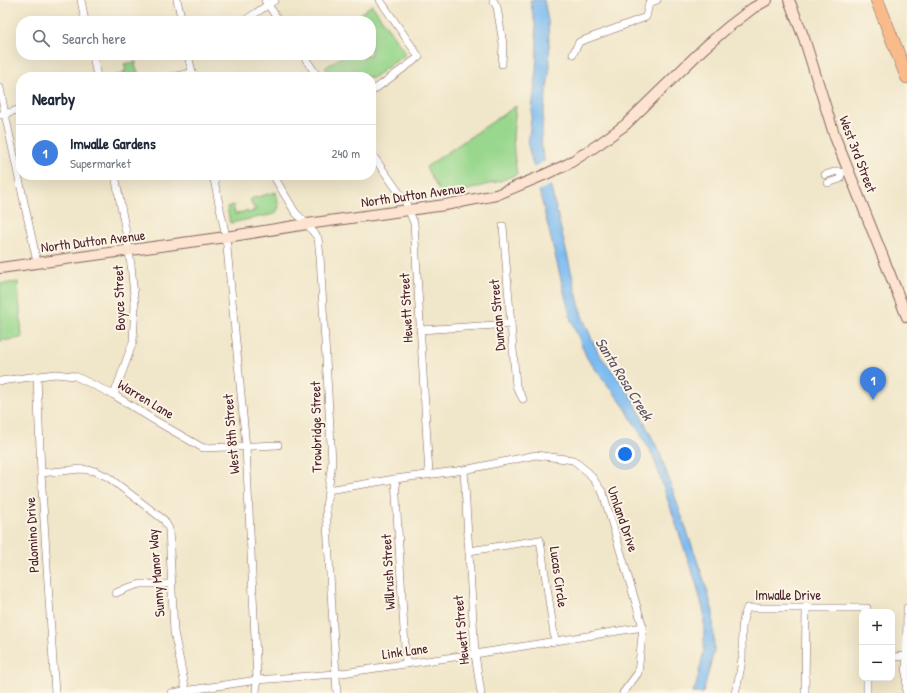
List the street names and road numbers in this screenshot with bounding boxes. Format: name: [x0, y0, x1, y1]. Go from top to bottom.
street label: West 3rd Street: [835, 113, 882, 195]
street label: North Dutton Avenue: [360, 178, 467, 211]
street label: North Dutton Avenue: [40, 225, 147, 256]
street label: Boyce Street: [108, 265, 130, 331]
street label: Hewett Street: [394, 273, 417, 343]
street label: Duncan Street: [484, 278, 509, 352]
street label: Warren Lane: [115, 374, 178, 423]
street label: Trowbridge Street: [305, 381, 327, 473]
street label: West 8th Street: [218, 393, 243, 475]
street label: Umland Drive: [603, 484, 644, 554]
street label: Palomino Drive: [20, 496, 43, 573]
street label: Sunny Manor Way: [142, 528, 170, 618]
street label: Willrush Street: [376, 533, 399, 610]
street label: Lucas Circle: [546, 545, 573, 609]
street label: Imwalle Drive: [755, 585, 821, 604]
street label: Hewett Street: [448, 594, 473, 666]
street label: Link Lane: [381, 638, 430, 663]

